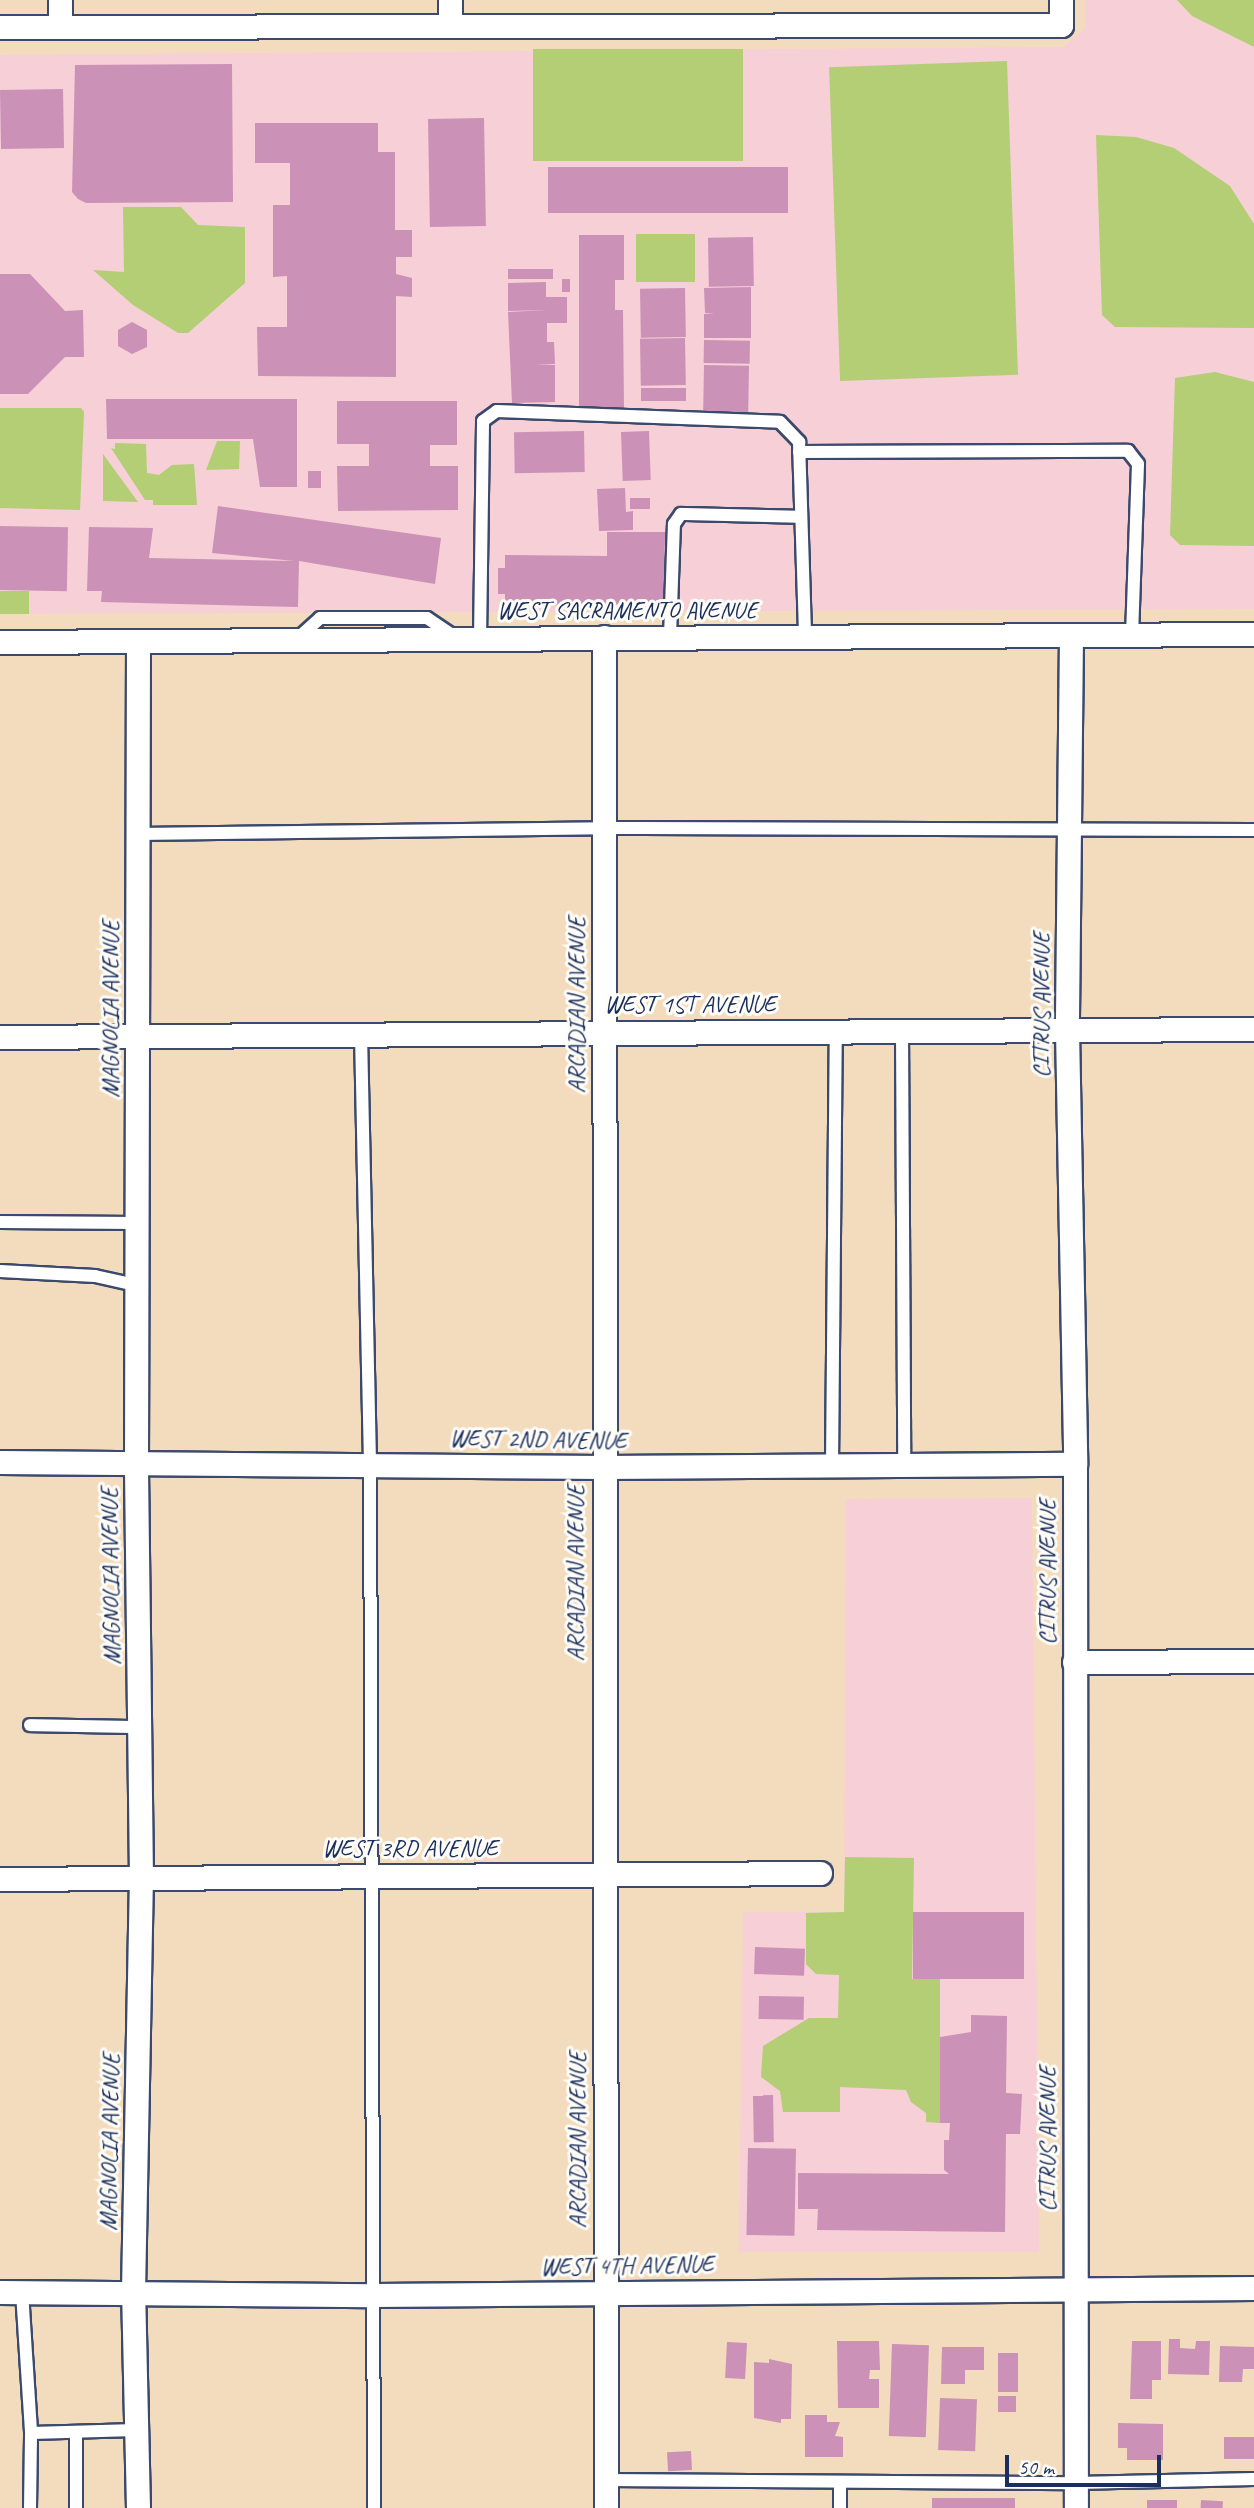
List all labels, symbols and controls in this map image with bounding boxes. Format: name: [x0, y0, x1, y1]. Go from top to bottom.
street label: WEST SACRAMENTO AVENUE: [497, 597, 757, 625]
street label: ARCADIAN AVENUE: [563, 917, 591, 1093]
street label: MAGNOLIA AVENUE: [97, 920, 125, 1098]
street label: CITRUS AVENUE: [1028, 932, 1056, 1078]
street label: WEST 1ST AVENUE: [605, 991, 775, 1019]
street label: WEST 2ND AVENUE: [450, 1424, 626, 1456]
street label: ARCADIAN AVENUE: [562, 1485, 590, 1661]
street label: MAGNOLIA AVENUE: [95, 1487, 127, 1665]
street label: CITRUS AVENUE: [1034, 1499, 1062, 1645]
street label: WEST 3RD AVENUE: [323, 1835, 497, 1863]
street label: ARCADIAN AVENUE: [564, 2052, 592, 2228]
street label: MAGNOLIA AVENUE: [94, 2053, 126, 2231]
street label: CITRUS AVENUE: [1034, 2066, 1062, 2212]
street label: WEST 4TH AVENUE: [541, 2250, 713, 2282]
scale bar: [1009, 2442, 1165, 2486]
text: 50 m: [1018, 2454, 1054, 2480]

